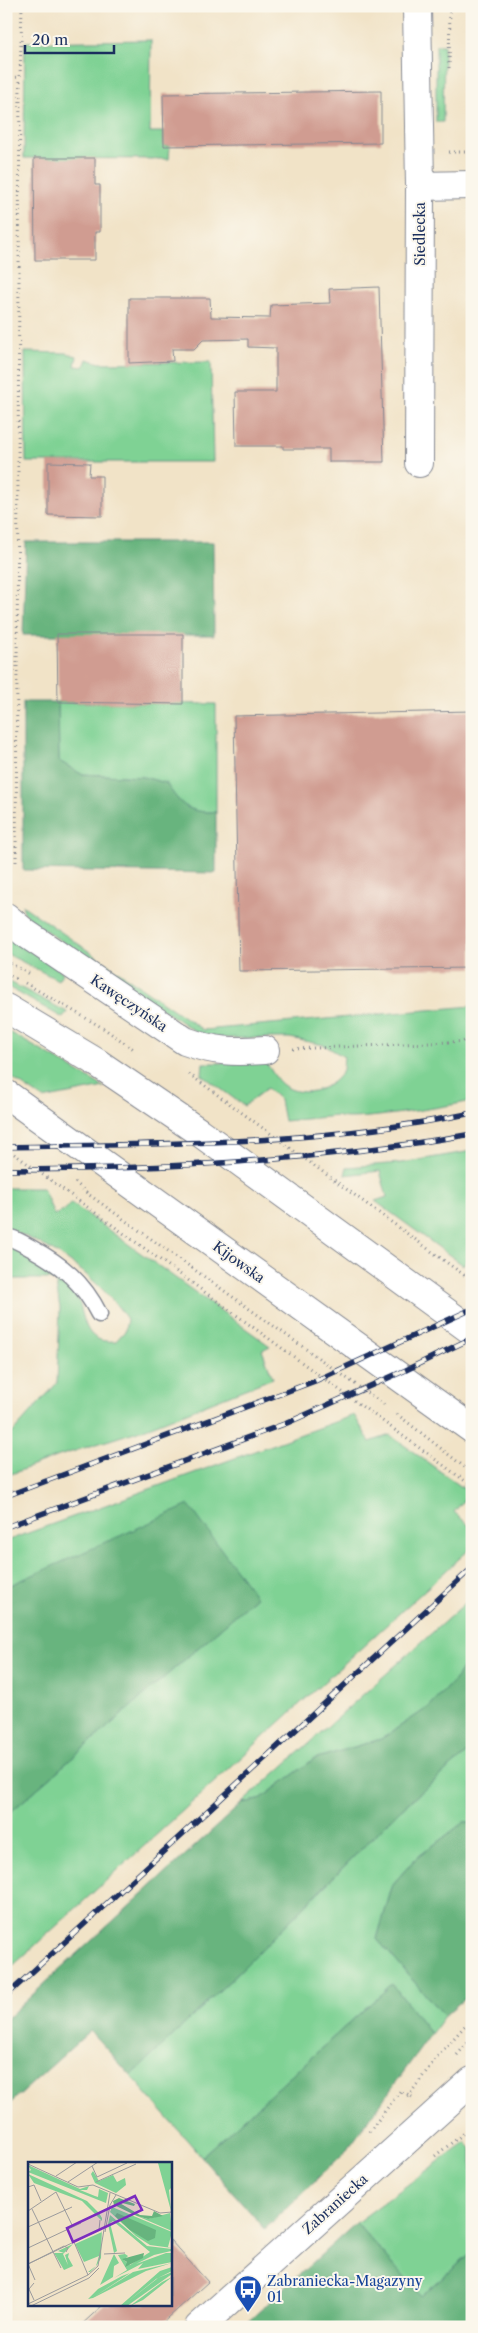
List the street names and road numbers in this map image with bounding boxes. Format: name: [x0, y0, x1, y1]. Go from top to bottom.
street label: Siedlecka: [411, 202, 429, 266]
street label: Kawęczyńska: [87, 971, 172, 1036]
street label: Kijowska: [209, 1237, 269, 1287]
street label: Zabraniecka: [299, 2169, 372, 2238]

